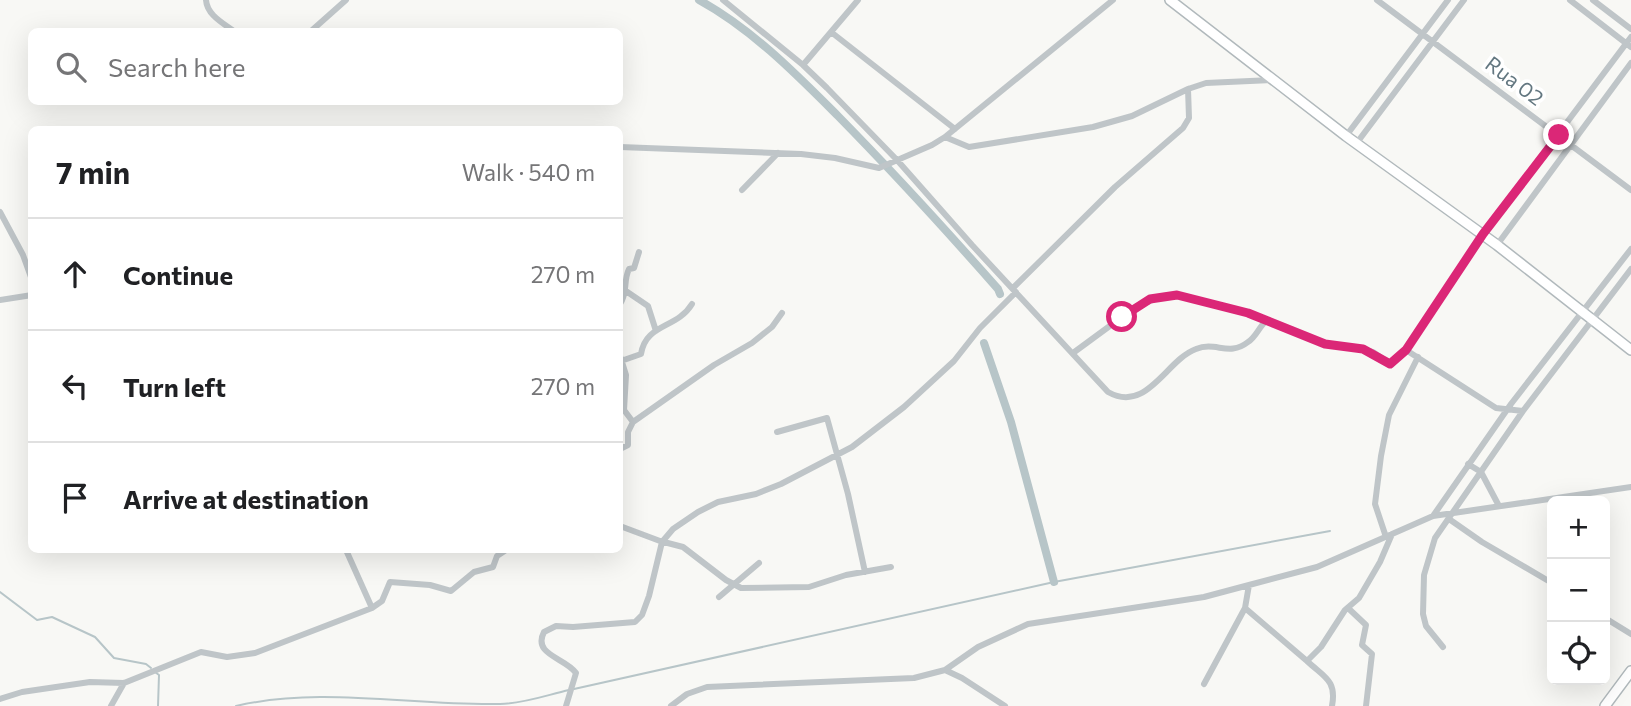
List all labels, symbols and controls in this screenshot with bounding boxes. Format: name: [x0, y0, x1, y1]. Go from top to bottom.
search box: [28, 28, 623, 105]
icon: search: [52, 48, 90, 86]
street label: Rua 02: [1481, 50, 1549, 110]
text: Search here: [108, 51, 246, 82]
route end: [1543, 119, 1574, 150]
text: 7 min: [56, 153, 130, 190]
text: Walk · 540 m: [462, 158, 595, 186]
icon: ahead: [56, 255, 94, 293]
text: Continue: [123, 259, 233, 290]
text: 270 m: [531, 260, 595, 288]
route start: [1106, 301, 1137, 332]
icon: left: [56, 367, 94, 405]
text: Turn left: [123, 371, 226, 402]
text: 270 m: [531, 372, 595, 400]
icon: arrive: [56, 479, 94, 517]
text: Arrive at destination: [123, 483, 369, 514]
map controls: [1547, 496, 1610, 685]
button: +: [1547, 496, 1610, 559]
button: −: [1547, 559, 1610, 622]
button: locate: [1547, 622, 1610, 685]

